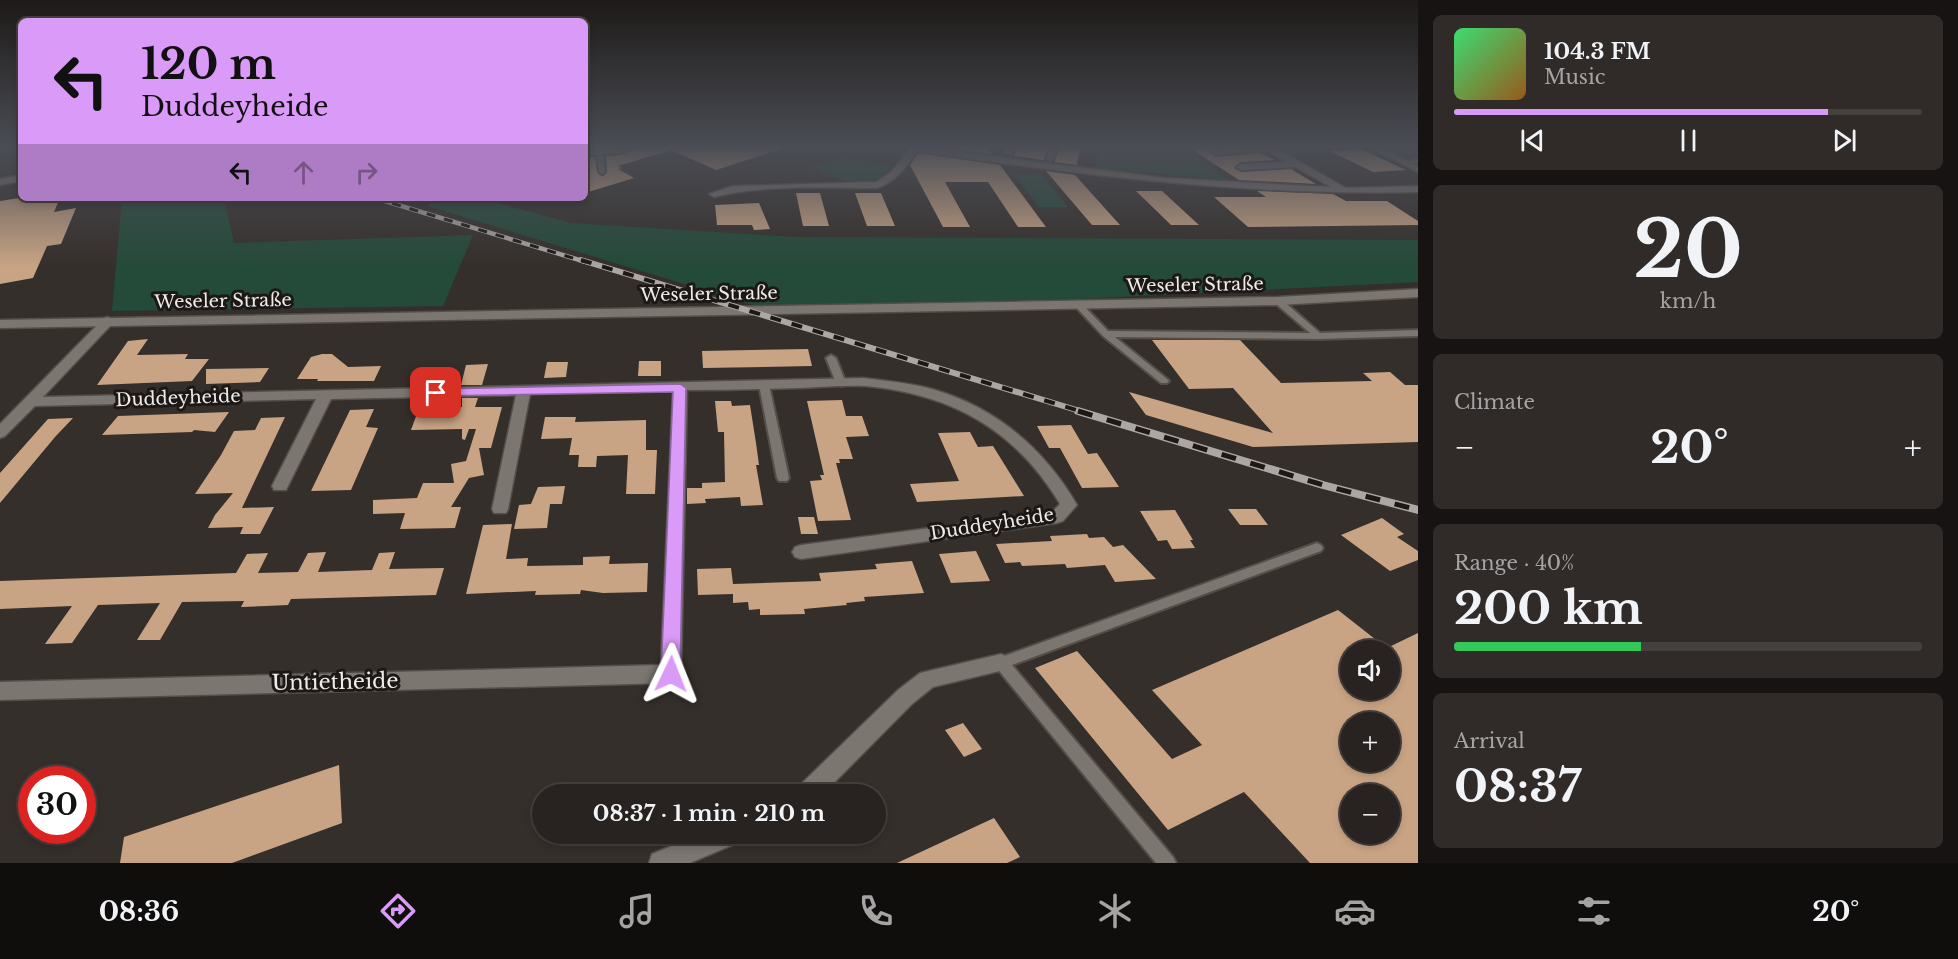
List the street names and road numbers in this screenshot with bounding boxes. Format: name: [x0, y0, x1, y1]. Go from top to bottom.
street label: Weseler Straße: [1125, 273, 1264, 297]
street label: Weseler Straße: [639, 282, 778, 306]
street label: Weseler Straße: [153, 289, 292, 313]
street label: Duddeyheide: [115, 385, 241, 411]
street label: Duddeyheide: [929, 503, 1055, 545]
street label: Untietheide: [271, 668, 399, 696]

